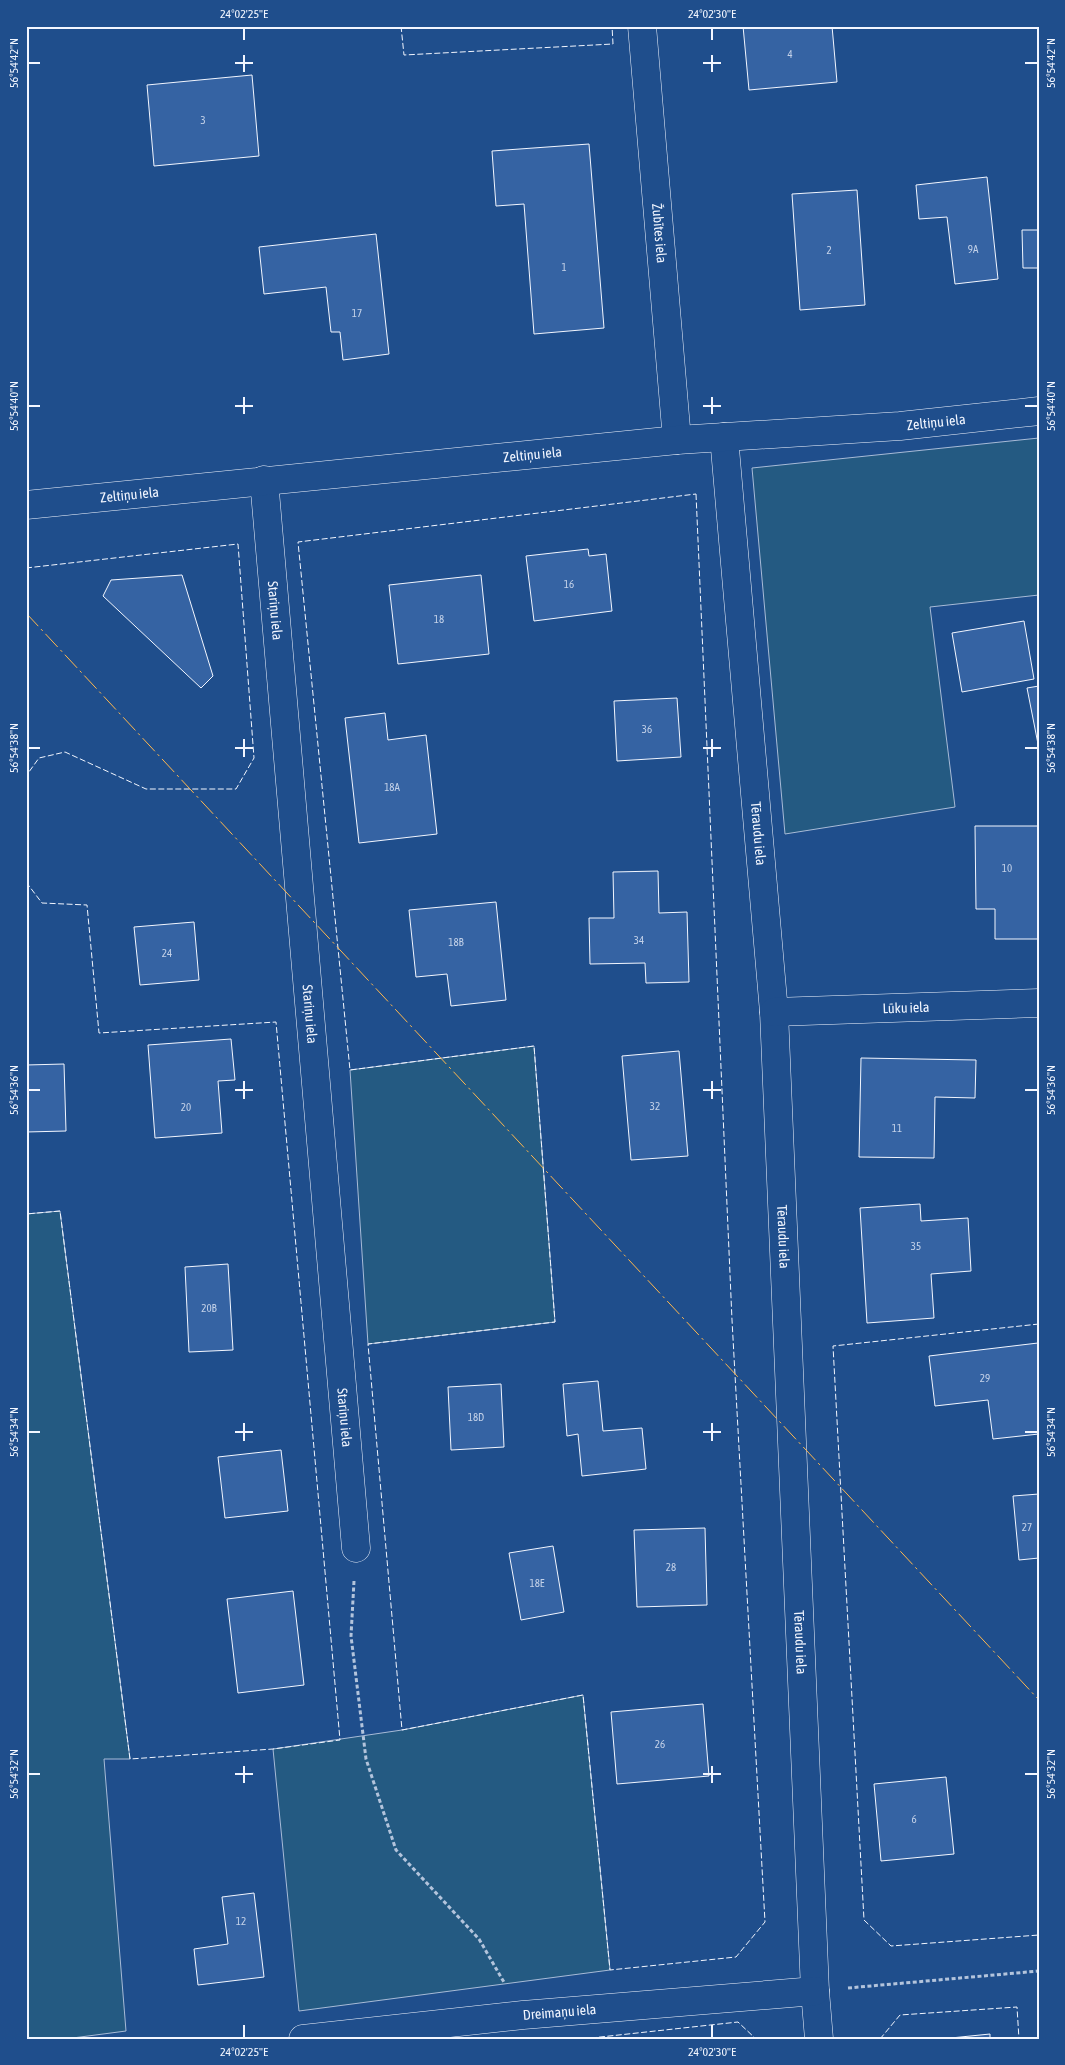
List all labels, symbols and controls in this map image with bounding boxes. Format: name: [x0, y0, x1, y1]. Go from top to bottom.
text: 24°02'25"E: [220, 7, 268, 21]
text: 24°02'30"E: [688, 7, 736, 21]
text: 56°54'42"N: [7, 38, 21, 88]
text: 56°54'42"N: [1044, 38, 1058, 88]
house number: 4: [787, 48, 793, 60]
house number: 3: [200, 114, 206, 126]
street label: Žubītes iela: [649, 203, 670, 264]
house number: 9A: [968, 243, 979, 255]
house number: 2: [826, 244, 832, 256]
house number: 1: [561, 261, 567, 273]
house number: 17: [352, 307, 362, 319]
text: 56°54'40"N: [7, 381, 21, 431]
text: 56°54'40"N: [1044, 381, 1058, 431]
street label: Zeltiņu iela: [906, 411, 966, 433]
street label: Zeltiņu iela: [502, 444, 563, 465]
street label: Zeltiņu iela: [99, 484, 160, 506]
house number: 16: [564, 578, 574, 590]
street label: Stariņu iela: [265, 580, 286, 641]
house number: 18: [434, 613, 444, 625]
text: 56°54'38"N: [7, 723, 21, 773]
house number: 36: [642, 723, 652, 735]
text: 56°54'38"N: [1044, 723, 1058, 773]
house number: 18A: [384, 781, 400, 793]
street label: Tēraudu iela: [748, 801, 769, 866]
house number: 10: [1002, 862, 1012, 874]
house number: 34: [634, 934, 644, 946]
house number: 18B: [448, 936, 465, 948]
house number: 24: [162, 947, 172, 959]
street label: Stariņu iela: [299, 984, 321, 1044]
street label: Lūku iela: [882, 999, 930, 1016]
text: 56°54'36"N: [7, 1065, 21, 1115]
text: 56°54'36"N: [1044, 1065, 1058, 1115]
house number: 32: [650, 1100, 660, 1112]
house number: 20: [181, 1101, 191, 1113]
house number: 11: [892, 1122, 902, 1134]
street label: Tēraudu iela: [774, 1204, 793, 1269]
house number: 35: [911, 1240, 921, 1252]
house number: 20B: [201, 1302, 218, 1314]
house number: 29: [980, 1372, 990, 1384]
street label: Stariņu iela: [334, 1387, 355, 1448]
text: 56°54'34"N: [7, 1407, 21, 1457]
text: 56°54'34"N: [1044, 1407, 1058, 1457]
house number: 18D: [468, 1411, 484, 1423]
house number: 27: [1022, 1521, 1032, 1533]
house number: 28: [666, 1561, 676, 1573]
house number: 18E: [529, 1577, 545, 1589]
street label: Tēraudu iela: [791, 1610, 810, 1675]
house number: 26: [655, 1738, 665, 1750]
text: 56°54'32"N: [7, 1749, 21, 1799]
text: 56°54'32"N: [1044, 1749, 1058, 1799]
house number: 6: [911, 1813, 917, 1825]
house number: 12: [236, 1915, 246, 1927]
street label: Dreimaņu iela: [522, 2001, 597, 2023]
text: 24°02'25"E: [220, 2045, 268, 2059]
text: 24°02'30"E: [688, 2045, 736, 2059]

